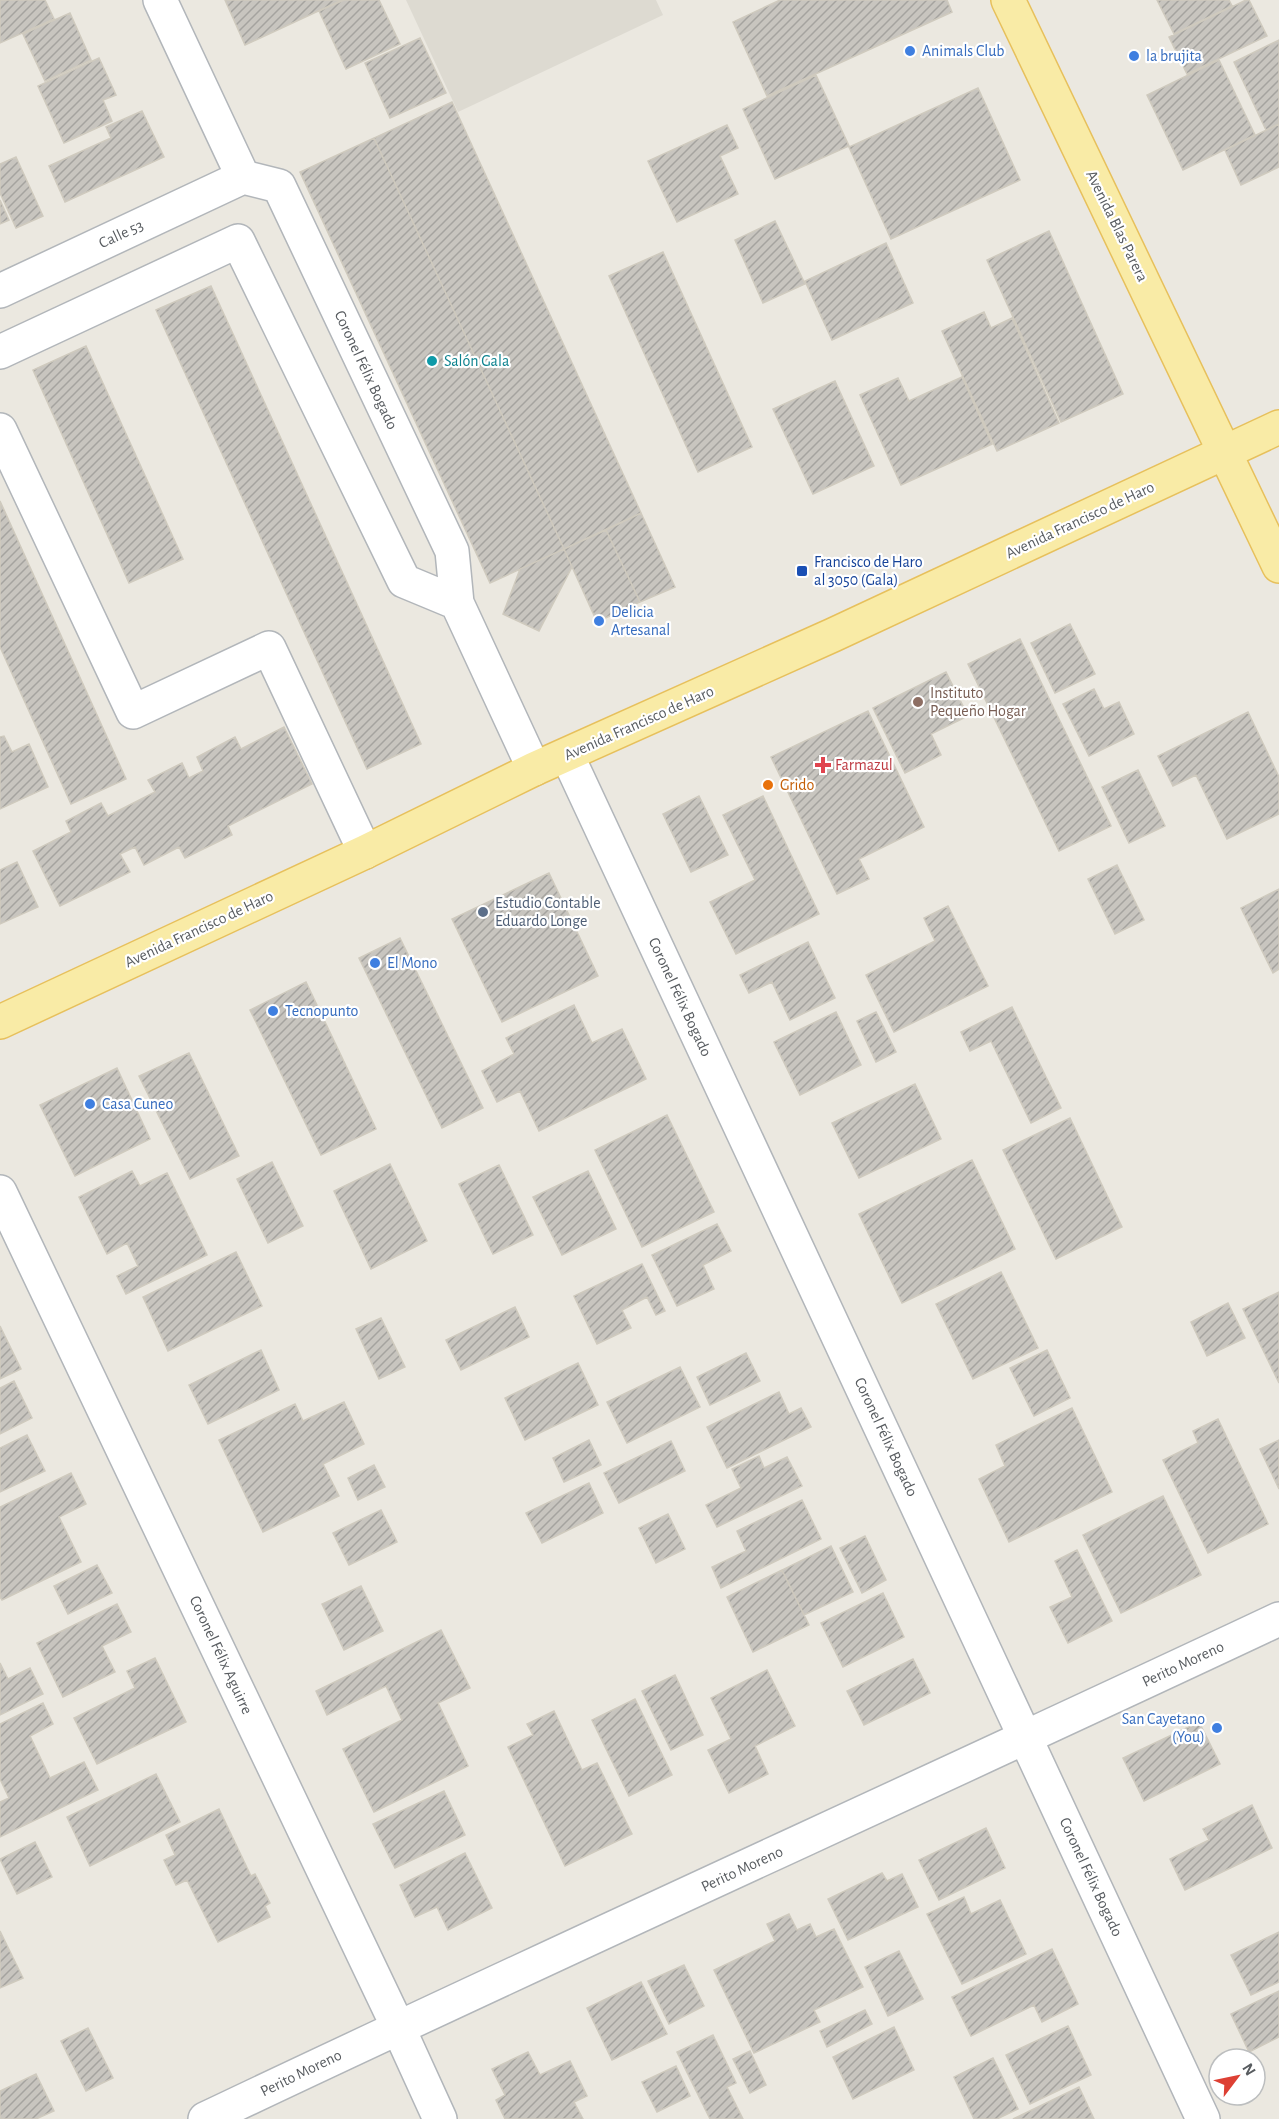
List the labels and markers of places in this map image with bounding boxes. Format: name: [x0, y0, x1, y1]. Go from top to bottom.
place label: Animals Club: [922, 43, 1005, 59]
marker: Animals Club: [903, 44, 917, 58]
place label: la brujita: [1146, 48, 1202, 65]
marker: la brujita: [1127, 49, 1141, 63]
place label: Salón Gala: [444, 353, 509, 369]
marker: Salón Gala: [425, 354, 439, 368]
place label: Francisco de Haro al 3050 (Gala): [814, 554, 923, 588]
marker: Francisco de Haro al 3050 (Gala): [795, 564, 809, 578]
place label: Delicia Artesanal: [611, 604, 670, 638]
marker: Delicia Artesanal: [592, 614, 606, 628]
place label: Instituto Pequeño Hogar: [930, 685, 1027, 719]
marker: Instituto Pequeño Hogar: [911, 695, 925, 709]
place label: Farmazul: [835, 757, 893, 773]
marker: Farmazul: [816, 758, 830, 772]
place label: Grido: [780, 777, 815, 793]
marker: Grido: [761, 778, 775, 792]
place label: Estudio Contable Eduardo Longe: [495, 895, 601, 929]
marker: Estudio Contable Eduardo Longe: [476, 905, 490, 919]
place label: El Mono: [387, 955, 438, 971]
marker: El Mono: [368, 956, 382, 970]
place label: Tecnopunto: [285, 1003, 359, 1019]
marker: Tecnopunto: [266, 1004, 280, 1018]
place label: Casa Cuneo: [102, 1096, 173, 1112]
marker: Casa Cuneo: [83, 1097, 97, 1111]
place label: San Cayetano (You): [1122, 1711, 1205, 1745]
marker: San Cayetano (You): [1210, 1721, 1224, 1735]

